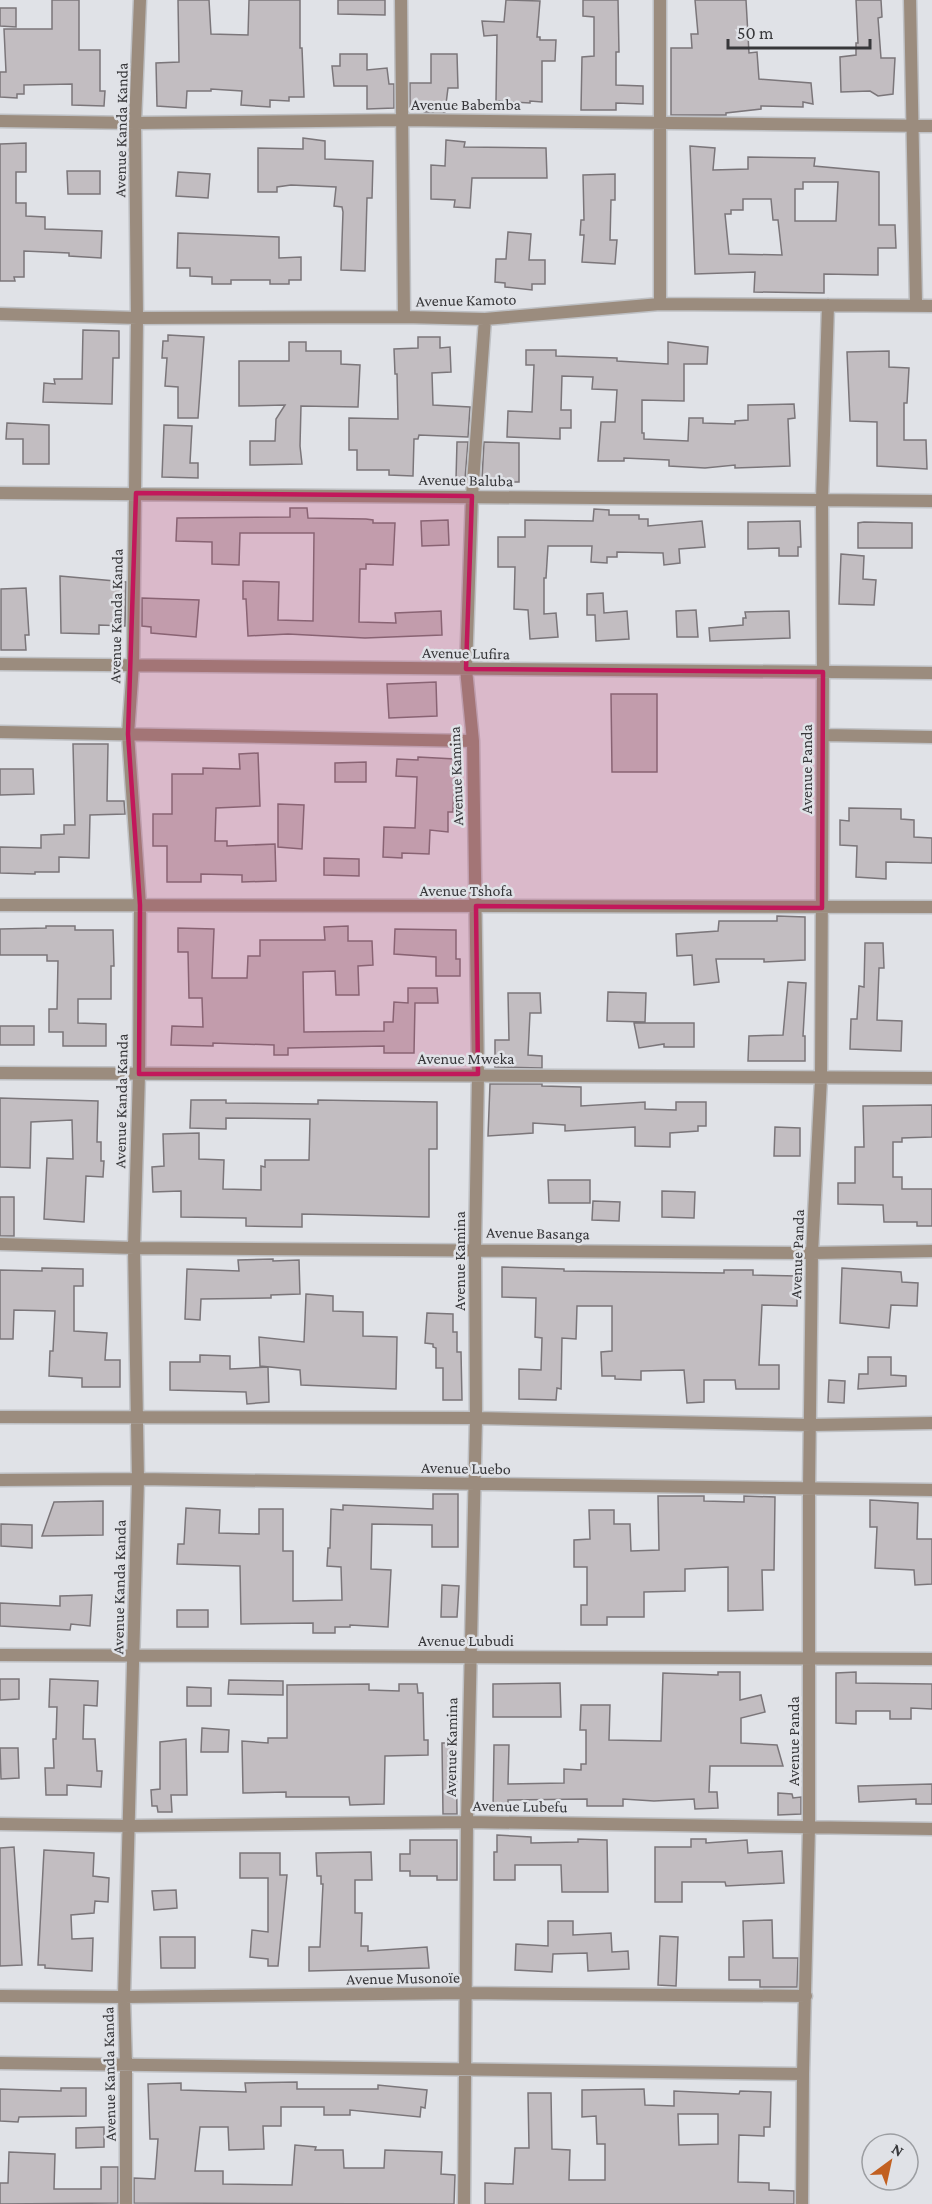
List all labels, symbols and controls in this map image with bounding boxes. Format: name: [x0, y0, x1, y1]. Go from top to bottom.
scale bar: [728, 12, 870, 50]
text: 50 m: [737, 23, 774, 43]
street label: Avenue Kanda Kanda: [111, 62, 131, 198]
street label: Avenue Babemba: [411, 96, 522, 113]
street label: Avenue Kamoto: [416, 291, 516, 309]
street label: Avenue Baluba: [419, 471, 514, 489]
street label: Avenue Kanda Kanda: [106, 548, 126, 684]
street label: Avenue Lufira: [422, 644, 511, 662]
street label: Avenue Panda: [798, 724, 815, 814]
street label: Avenue Kamina: [446, 725, 466, 826]
street label: Avenue Tshofa: [419, 882, 513, 899]
street label: Avenue Kanda Kanda: [111, 1033, 131, 1169]
street label: Avenue Mweka: [417, 1050, 515, 1067]
street label: Avenue Panda: [787, 1208, 807, 1299]
street label: Avenue Kamina: [451, 1211, 468, 1311]
street label: Avenue Basanga: [486, 1224, 591, 1243]
street label: Avenue Luebo: [421, 1459, 511, 1477]
street label: Avenue Kanda Kanda: [109, 1519, 129, 1655]
street label: Avenue Lubudi: [418, 1632, 514, 1649]
street label: Avenue Kamina: [442, 1696, 460, 1797]
street label: Avenue Panda: [785, 1696, 802, 1786]
street label: Avenue Lubefu: [472, 1797, 568, 1815]
street label: Avenue Musonoïe: [346, 1969, 460, 1987]
street label: Avenue Kanda Kanda: [99, 2006, 119, 2142]
north arrow: [860, 2132, 920, 2192]
text: N: [889, 2140, 907, 2160]

